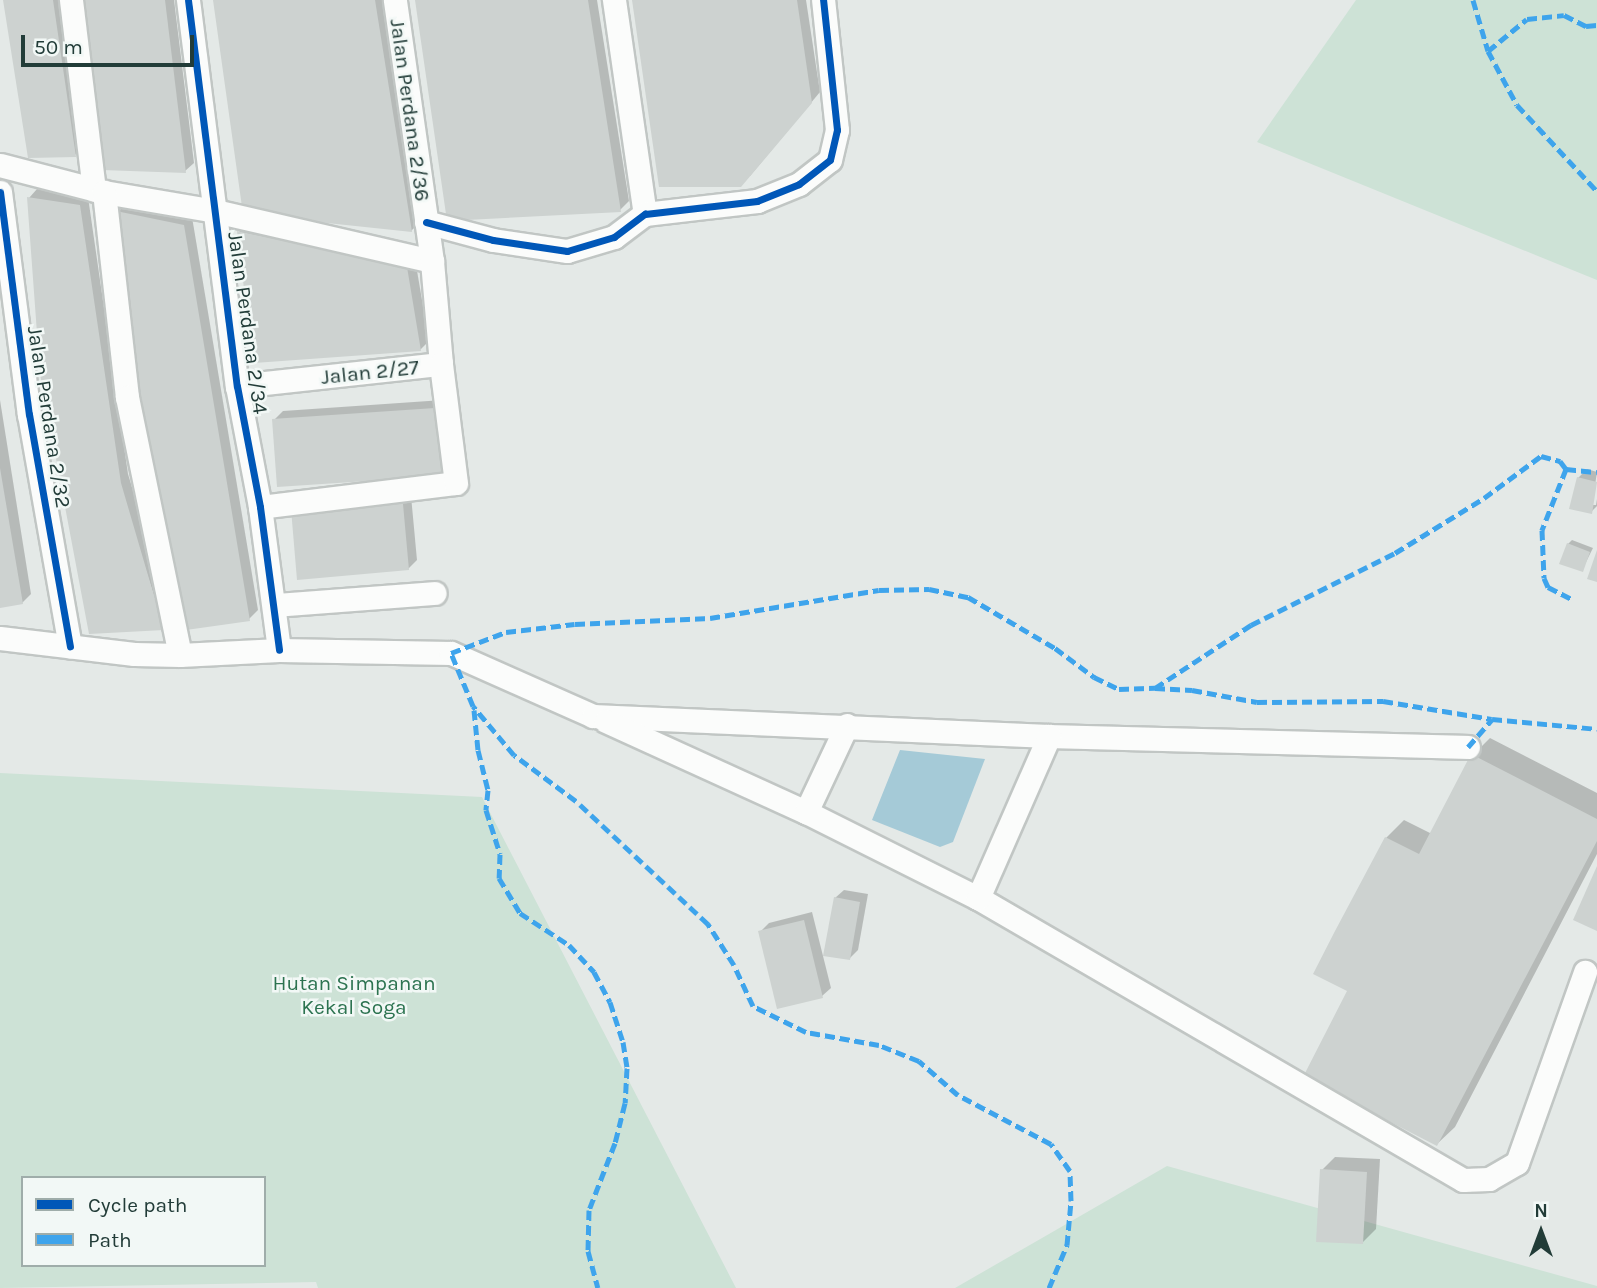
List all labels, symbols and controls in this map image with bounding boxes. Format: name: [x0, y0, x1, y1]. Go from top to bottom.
street label: Jalan Perdana 2/36: [385, 17, 435, 203]
scale bar: [24, 21, 198, 65]
text: 50 m: [34, 35, 83, 59]
street label: Jalan Perdana 2/34: [223, 230, 273, 416]
street label: Jalan Perdana 2/32: [22, 324, 76, 510]
street label: Jalan 2/27: [320, 354, 420, 390]
park label: Hutan Simpanan Kekal Soga: [272, 970, 436, 1020]
legend: [21, 1176, 266, 1267]
text: Cycle path: [88, 1193, 188, 1217]
north arrow: [1506, 1197, 1576, 1267]
text: N: [1534, 1200, 1548, 1222]
text: Path: [88, 1228, 132, 1252]

